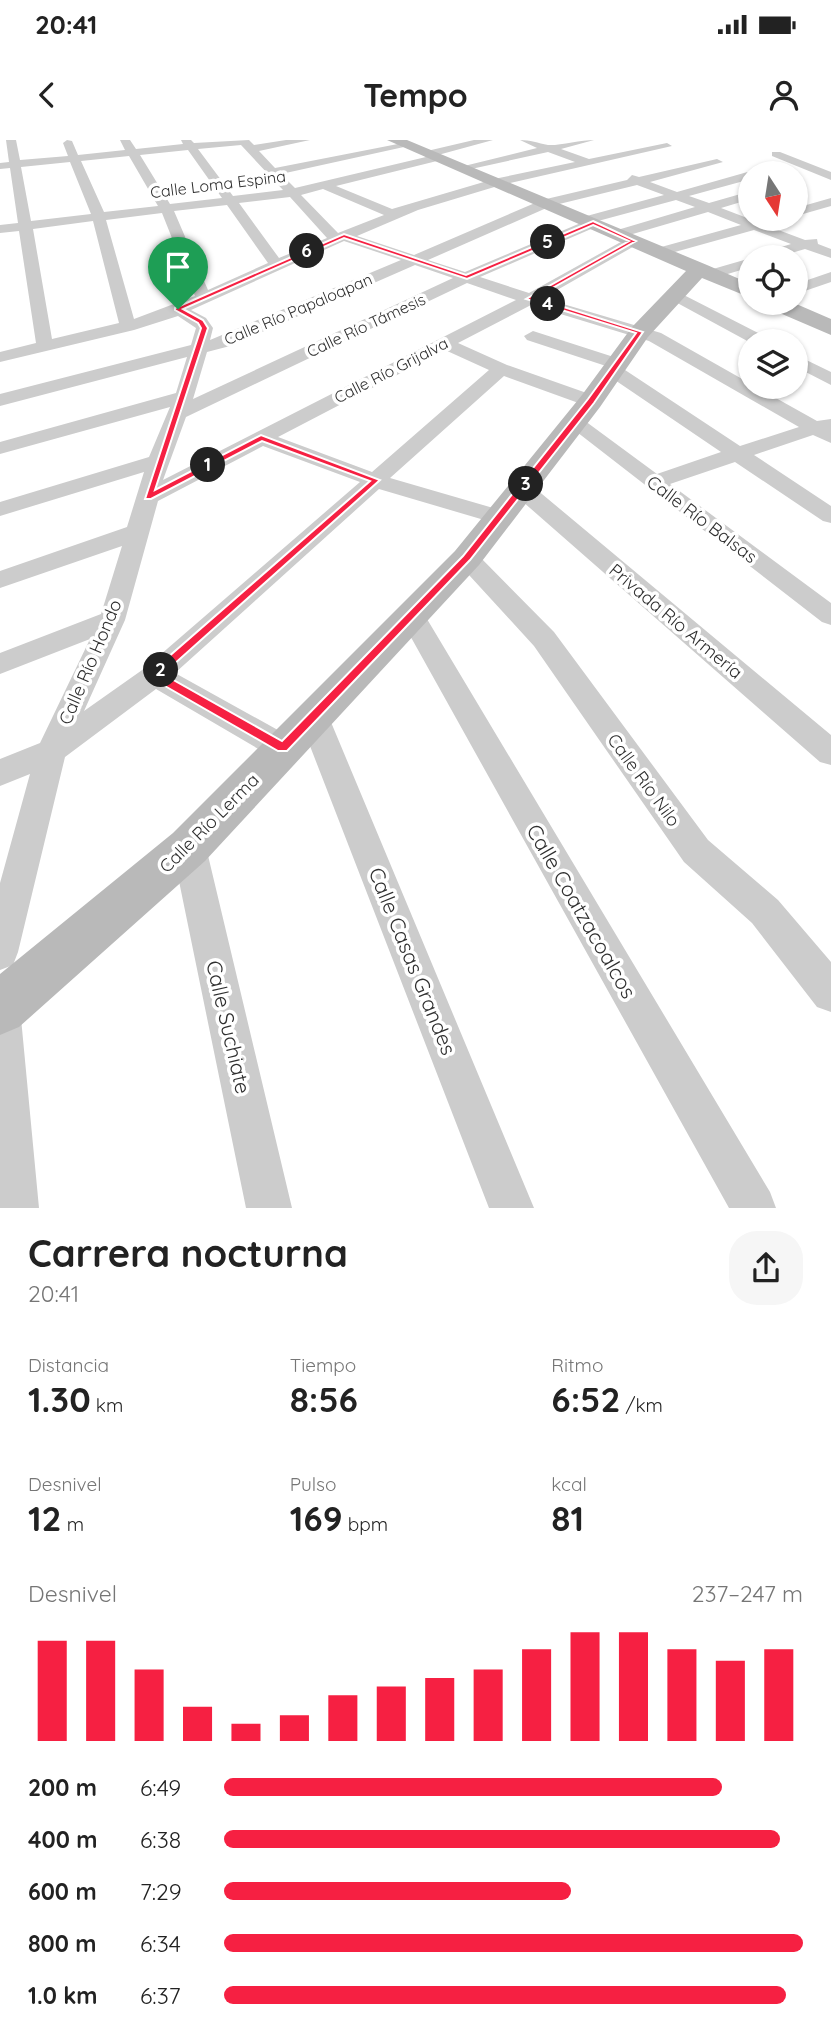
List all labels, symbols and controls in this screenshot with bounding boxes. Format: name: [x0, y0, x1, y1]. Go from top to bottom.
text: 20:41: [35, 8, 97, 41]
text: Tempo: [363, 75, 468, 115]
icon: back: [28, 76, 66, 114]
icon: person: [765, 76, 803, 114]
north arrow: [738, 161, 808, 231]
map controls: [738, 161, 808, 399]
street label: Calle Loma Espina: [149, 166, 287, 202]
pin: 5: [530, 224, 566, 259]
text: 5: [542, 229, 553, 253]
pin: 6: [290, 234, 324, 268]
pin: [148, 237, 208, 309]
text: 6: [301, 238, 312, 262]
button: locate: [738, 245, 808, 315]
icon: arrive: [159, 248, 197, 286]
street label: Calle Río Papaloapan: [221, 269, 375, 349]
pin: 4: [530, 286, 566, 322]
street label: Calle Río Támesis: [303, 289, 429, 361]
text: 4: [542, 291, 553, 315]
button: layers: [738, 329, 808, 399]
street label: Calle Río Grijalva: [331, 333, 451, 407]
pin: 1: [190, 448, 226, 482]
text: 1: [204, 452, 211, 476]
pin: 3: [508, 466, 544, 502]
street label: Calle Río Balsas: [642, 470, 762, 568]
text: 3: [520, 471, 531, 495]
street label: Privada Río Armería: [605, 558, 747, 684]
street label: Calle Río Hondo: [53, 596, 127, 728]
pin: 2: [144, 652, 178, 688]
text: 2: [155, 657, 166, 681]
street label: Calle Río Nilo: [603, 729, 685, 831]
street label: Calle Río Lerma: [154, 768, 264, 878]
street label: Calle Coatzacoalcos: [522, 819, 642, 1003]
street label: Calle Casas Grandes: [363, 863, 463, 1059]
street label: Calle Suchiate: [201, 958, 257, 1096]
text: Carrera nocturna: [28, 1229, 348, 1277]
button: share: [729, 1231, 803, 1305]
text: 20:41: [28, 1279, 79, 1308]
text: Distancia: [28, 1353, 109, 1377]
text: Tiempo: [290, 1353, 356, 1377]
text: Ritmo: [551, 1353, 603, 1377]
text: 1.30: [28, 1377, 91, 1421]
text: 8:56: [290, 1377, 358, 1421]
text: 6:52: [551, 1377, 620, 1421]
text: km: [91, 1393, 123, 1417]
text: /km: [620, 1393, 663, 1417]
text: Desnivel: [28, 1472, 102, 1496]
text: Pulso: [290, 1472, 336, 1496]
text: kcal: [551, 1472, 587, 1496]
text: 12: [28, 1496, 62, 1540]
text: 169: [290, 1496, 343, 1540]
text: 81: [551, 1496, 584, 1540]
text: m: [62, 1512, 84, 1536]
text: bpm: [343, 1512, 388, 1536]
text: Desnivel: [28, 1579, 117, 1608]
text: 237–247 m: [692, 1579, 803, 1608]
text: 200 m: [28, 1773, 97, 1802]
text: 6:49: [140, 1773, 181, 1802]
text: 400 m: [28, 1825, 97, 1854]
text: 6:38: [140, 1825, 181, 1854]
text: 600 m: [28, 1877, 97, 1906]
text: 7:29: [140, 1877, 182, 1906]
text: 800 m: [28, 1929, 97, 1958]
text: 6:34: [140, 1929, 181, 1958]
text: 1.0 km: [28, 1981, 98, 2010]
text: 6:37: [140, 1981, 181, 2010]

